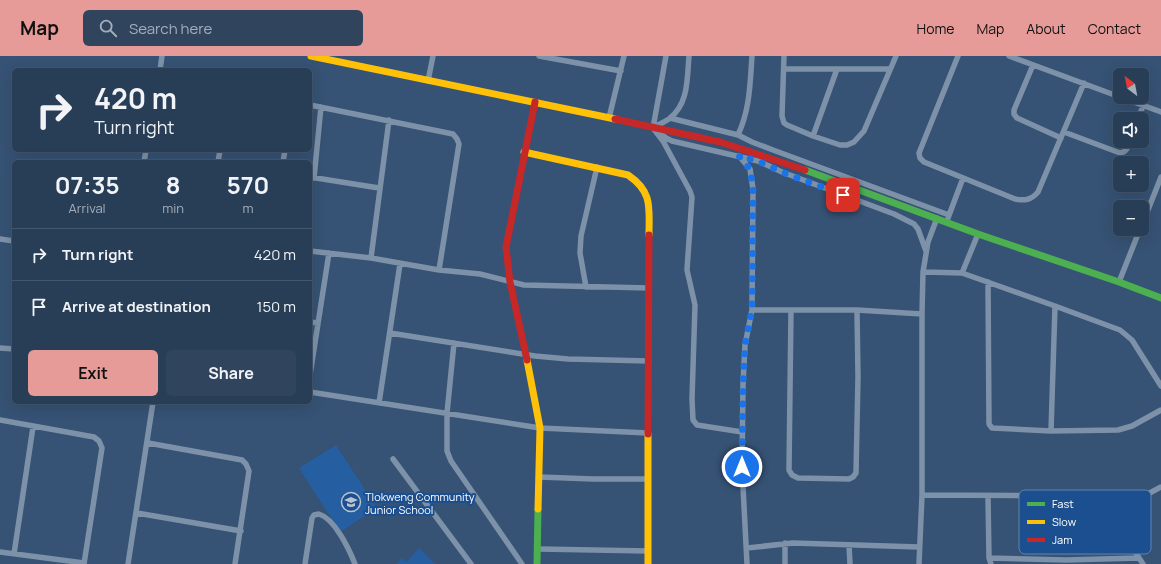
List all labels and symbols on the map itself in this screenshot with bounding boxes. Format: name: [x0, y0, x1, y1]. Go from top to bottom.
north arrow: [1113, 68, 1149, 104]
pin: [826, 178, 860, 212]
position arrow: [721, 446, 763, 488]
place label: Tlokweng Community Junior School: [365, 489, 475, 517]
legend: [1019, 490, 1151, 554]
school or university icon: Tlokweng Community Junior School: [340, 491, 362, 513]
text: Fast: [1052, 496, 1074, 511]
text: Slow: [1052, 514, 1077, 529]
text: Jam: [1052, 532, 1073, 547]

